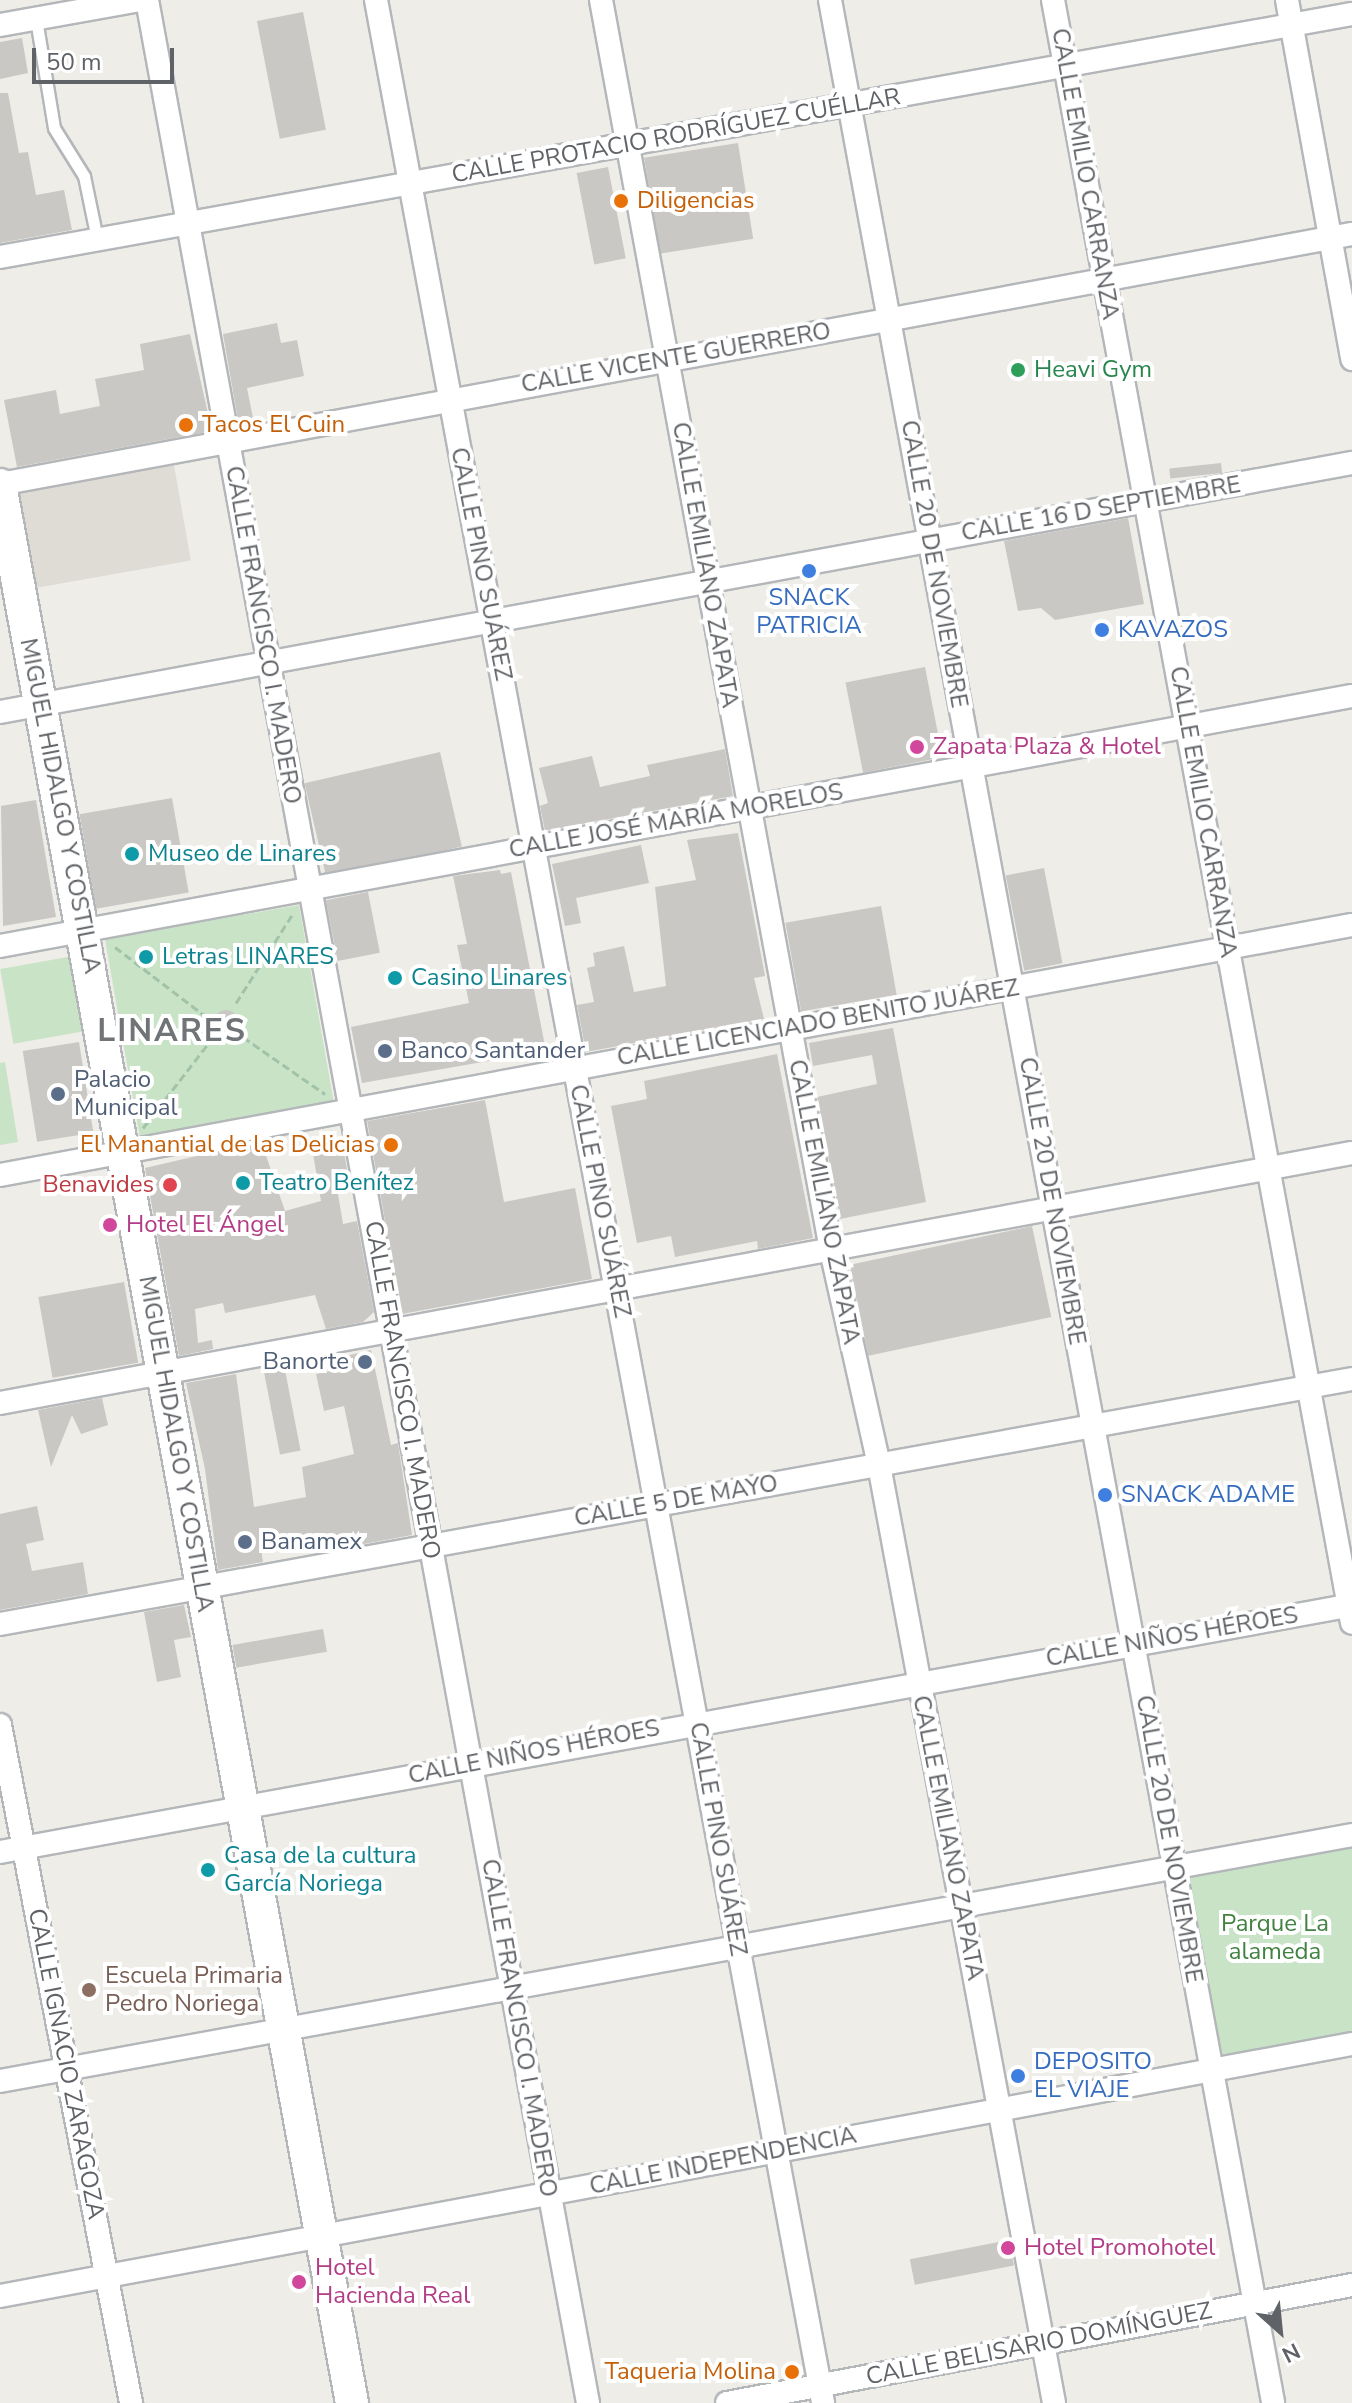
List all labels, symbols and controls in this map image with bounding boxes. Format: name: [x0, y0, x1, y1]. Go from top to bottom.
street label: CALLE EMILIO CARRANZA: [1045, 26, 1125, 322]
scale bar: [36, 32, 178, 82]
text: 50 m: [46, 46, 102, 78]
street label: CALLE PROTACIO RODRÍGUEZ CUÉLLAR: [450, 82, 902, 190]
place label: Diligencias: [637, 187, 754, 215]
marker: Diligencias: [612, 192, 630, 210]
street label: CALLE VICENTE GUERRERO: [519, 317, 833, 399]
place label: Heavi Gym: [1034, 356, 1152, 384]
marker: Heavi Gym: [1009, 361, 1027, 379]
place label: Tacos El Cuin: [202, 411, 345, 439]
marker: Tacos El Cuin: [177, 416, 195, 434]
street label: CALLE 20 DE NOVIEMBRE: [894, 418, 974, 710]
street label: CALLE EMILIANO ZAPATA: [666, 420, 744, 710]
street label: CALLE PINO SUÁREZ: [444, 445, 518, 683]
street label: CALLE FRANCISCO I. MADERO: [219, 464, 307, 806]
street label: CALLE 16 D SEPTIEMBRE: [959, 470, 1243, 548]
marker: SNACK PATRICIA: [800, 562, 818, 580]
place label: SNACK PATRICIA: [756, 584, 862, 640]
place label: KAVAZOS: [1118, 616, 1228, 644]
marker: KAVAZOS: [1093, 621, 1111, 639]
street label: MIGUEL HIDALGO Y COSTILLA: [13, 636, 107, 976]
street label: CALLE EMILIO CARRANZA: [1163, 664, 1243, 960]
place label: Zapata Plaza & Hotel: [933, 733, 1161, 761]
marker: Zapata Plaza & Hotel: [908, 738, 926, 756]
street label: CALLE JOSÉ MARÍA MORELOS: [507, 777, 845, 865]
place label: Museo de Linares: [148, 840, 336, 868]
marker: Museo de Linares: [123, 845, 141, 863]
place label: Letras LINARES: [162, 943, 334, 971]
marker: Letras LINARES: [137, 948, 155, 966]
place label: Casino Linares: [411, 964, 567, 992]
marker: Casino Linares: [386, 969, 404, 987]
street label: CALLE LICENCIADO BENITO JUÁREZ: [615, 973, 1021, 1073]
district label: LINARES: [97, 1012, 247, 1050]
place label: Banco Santander: [401, 1037, 585, 1065]
marker: Banco Santander: [376, 1042, 394, 1060]
street label: CALLE 20 DE NOVIEMBRE: [1012, 1055, 1092, 1347]
street label: CALLE EMILIANO ZAPATA: [782, 1057, 866, 1347]
place label: Palacio Municipal: [74, 1066, 178, 1122]
street label: CALLE PINO SUÁREZ: [563, 1082, 637, 1320]
marker: Palacio Municipal: [49, 1085, 67, 1103]
place label: El Manantial de las Delicias: [80, 1131, 375, 1159]
marker: El Manantial de las Delicias: [382, 1136, 400, 1154]
place label: Teatro Benítez: [259, 1169, 414, 1197]
place label: Benavides: [43, 1171, 154, 1199]
marker: Teatro Benítez: [234, 1174, 252, 1192]
marker: Benavides: [161, 1176, 179, 1194]
place label: Hotel El Ángel: [126, 1211, 284, 1239]
marker: Hotel El Ángel: [101, 1216, 119, 1234]
street label: CALLE FRANCISCO I. MADERO: [358, 1219, 446, 1561]
street label: MIGUEL HIDALGO Y COSTILLA: [132, 1274, 220, 1614]
place label: Banorte: [263, 1348, 349, 1376]
marker: Banorte: [356, 1353, 374, 1371]
street label: CALLE 5 DE MAYO: [572, 1469, 780, 1533]
place label: SNACK ADAME: [1121, 1481, 1295, 1509]
marker: SNACK ADAME: [1096, 1486, 1114, 1504]
place label: Banamex: [261, 1528, 362, 1556]
marker: Banamex: [236, 1533, 254, 1551]
street label: CALLE NIÑOS HÉROES: [1044, 1601, 1300, 1673]
street label: CALLE EMILIANO ZAPATA: [906, 1693, 990, 1983]
street label: CALLE 20 DE NOVIEMBRE: [1129, 1693, 1209, 1985]
street label: CALLE NIÑOS HÉROES: [406, 1713, 662, 1791]
street label: CALLE PINO SUÁREZ: [683, 1720, 753, 1958]
place label: Casa de la cultura García Noriega: [224, 1842, 416, 1898]
street label: CALLE FRANCISCO I. MADERO: [475, 1857, 563, 2199]
marker: Casa de la cultura García Noriega: [199, 1861, 217, 1879]
street label: CALLE IGNACIO ZARAGOZA: [22, 1906, 110, 2222]
park label: Parque La alameda: [1221, 1910, 1329, 1966]
place label: Escuela Primaria Pedro Noriega: [105, 1962, 283, 2018]
marker: Escuela Primaria Pedro Noriega: [80, 1981, 98, 1999]
place label: DEPOSITO EL VIAJE: [1034, 2048, 1152, 2104]
marker: DEPOSITO EL VIAJE: [1009, 2067, 1027, 2085]
street label: CALLE INDEPENDENCIA: [587, 2121, 859, 2201]
place label: Hotel Promohotel: [1024, 2234, 1215, 2262]
marker: Hotel Promohotel: [999, 2239, 1017, 2257]
place label: Hotel Hacienda Real: [315, 2254, 470, 2310]
marker: Hotel Hacienda Real: [290, 2273, 308, 2291]
north arrow: [1240, 2291, 1320, 2371]
street label: CALLE BELISARIO DOMÍNGUEZ: [864, 2296, 1214, 2392]
text: N: [1277, 2335, 1305, 2369]
place label: Taqueria Molina: [605, 2358, 776, 2386]
marker: Taqueria Molina: [783, 2363, 801, 2381]

